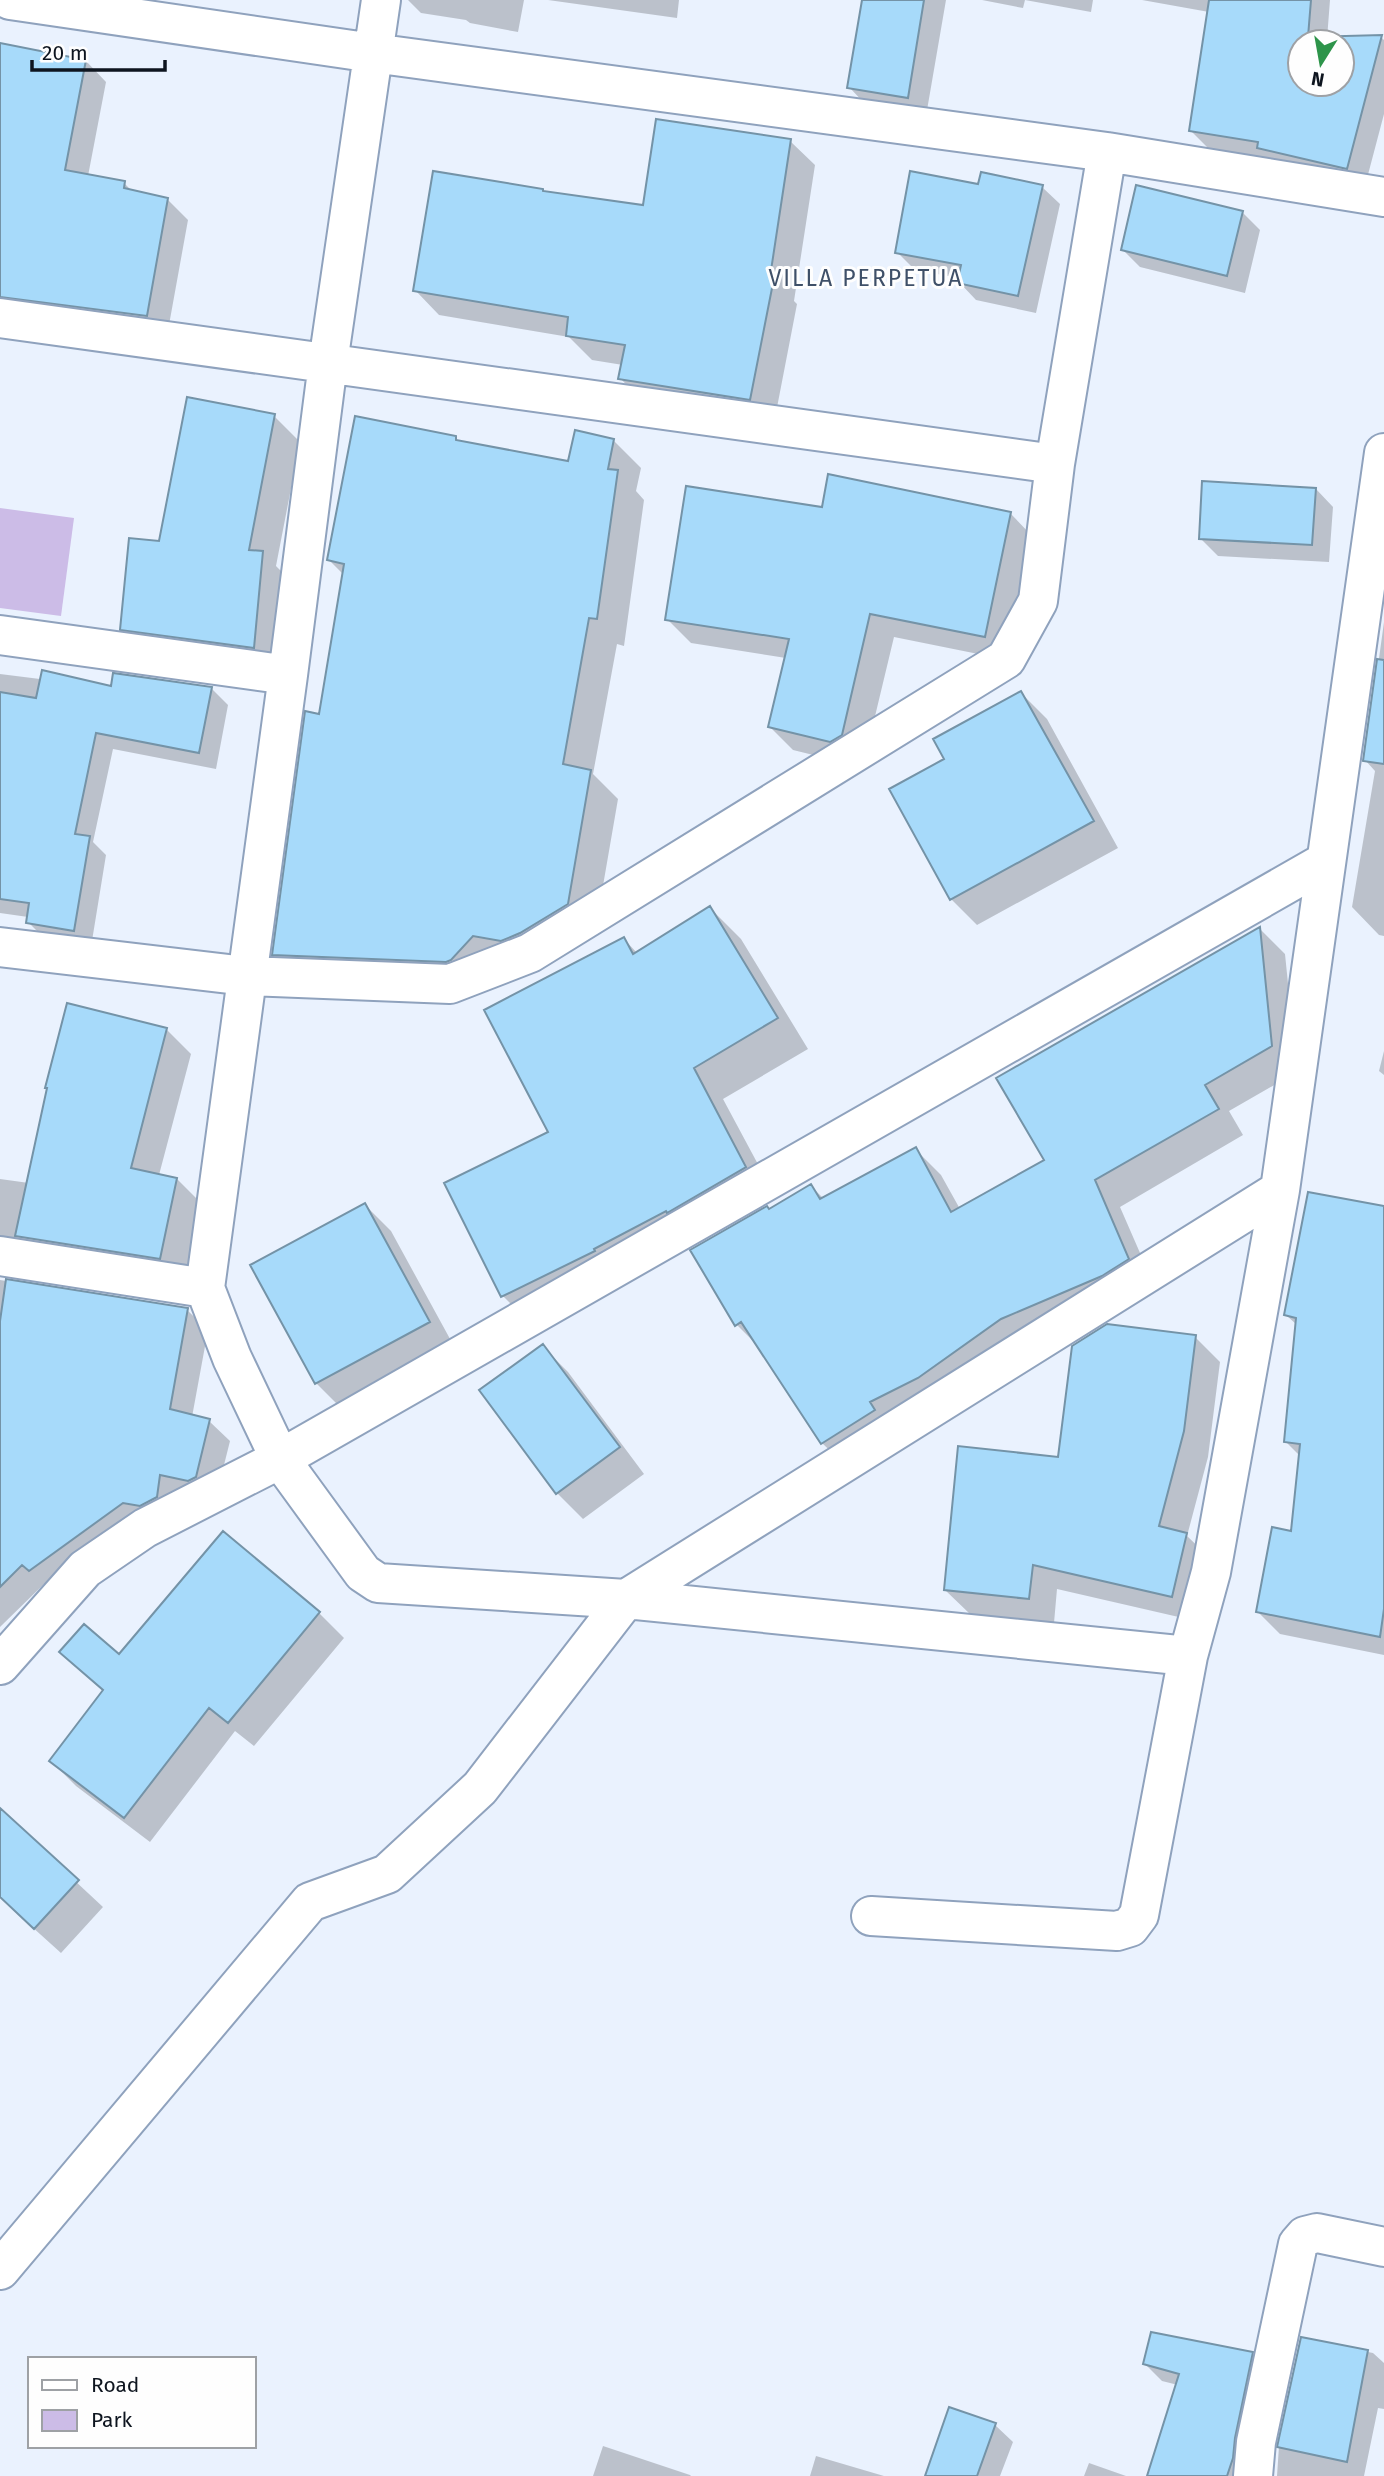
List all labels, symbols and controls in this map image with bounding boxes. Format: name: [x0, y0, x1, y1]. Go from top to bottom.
scale bar: [32, 28, 164, 72]
north arrow: [1286, 28, 1356, 98]
text: 20 m: [42, 40, 88, 66]
text: N: [1309, 67, 1326, 92]
district label: VILLA PERPETUA: [768, 264, 964, 292]
legend: [28, 2357, 256, 2448]
text: Road: [91, 2372, 139, 2398]
text: Park: [91, 2407, 133, 2433]

